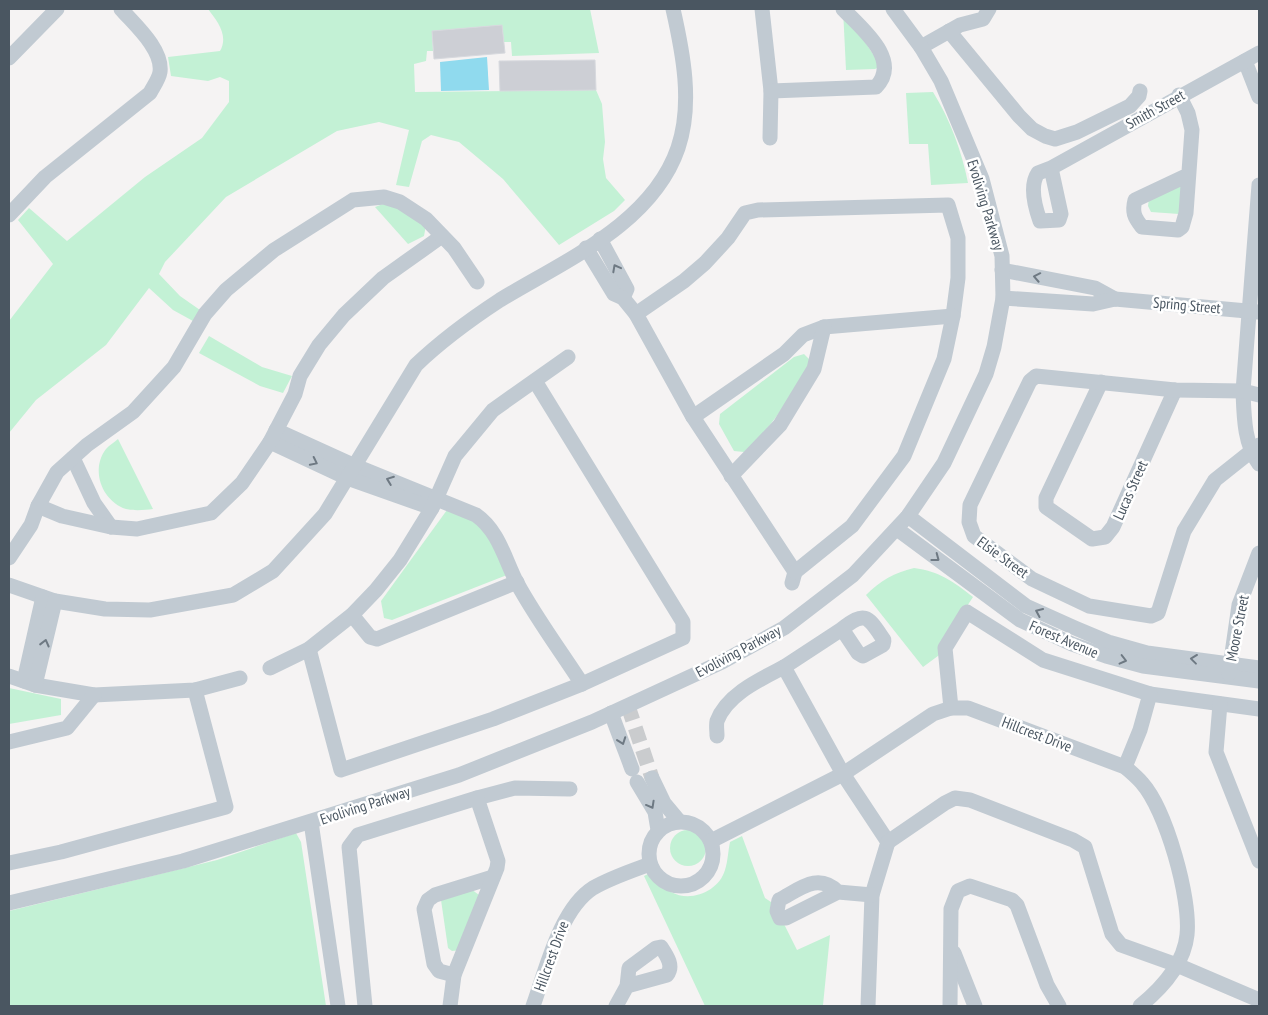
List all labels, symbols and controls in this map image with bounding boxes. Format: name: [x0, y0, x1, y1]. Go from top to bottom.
street label: Smith Street: [1122, 85, 1188, 133]
street label: Evoliving Parkway: [963, 157, 1009, 253]
one-way arrow: [612, 264, 622, 273]
one-way arrow: [1032, 272, 1041, 282]
street label: Spring Street: [1152, 293, 1222, 317]
one-way arrow: [309, 456, 318, 466]
street label: Lucas Street: [1108, 457, 1152, 523]
one-way arrow: [386, 475, 395, 486]
street label: Elsie Street: [974, 532, 1032, 582]
one-way arrow: [930, 552, 940, 561]
street label: Moore Street: [1221, 593, 1253, 663]
one-way arrow: [1035, 608, 1044, 619]
street label: Forest Avenue: [1027, 616, 1101, 662]
street label: Evoliving Parkway: [692, 620, 784, 681]
one-way arrow: [39, 638, 50, 647]
one-way arrow: [1189, 654, 1197, 665]
one-way arrow: [1118, 655, 1126, 665]
street label: Hillcrest Drive: [999, 712, 1075, 756]
one-way arrow: [616, 737, 626, 745]
street label: Evoliving Parkway: [318, 781, 413, 828]
one-way arrow: [644, 799, 654, 808]
street label: Hillcrest Drive: [529, 918, 573, 994]

